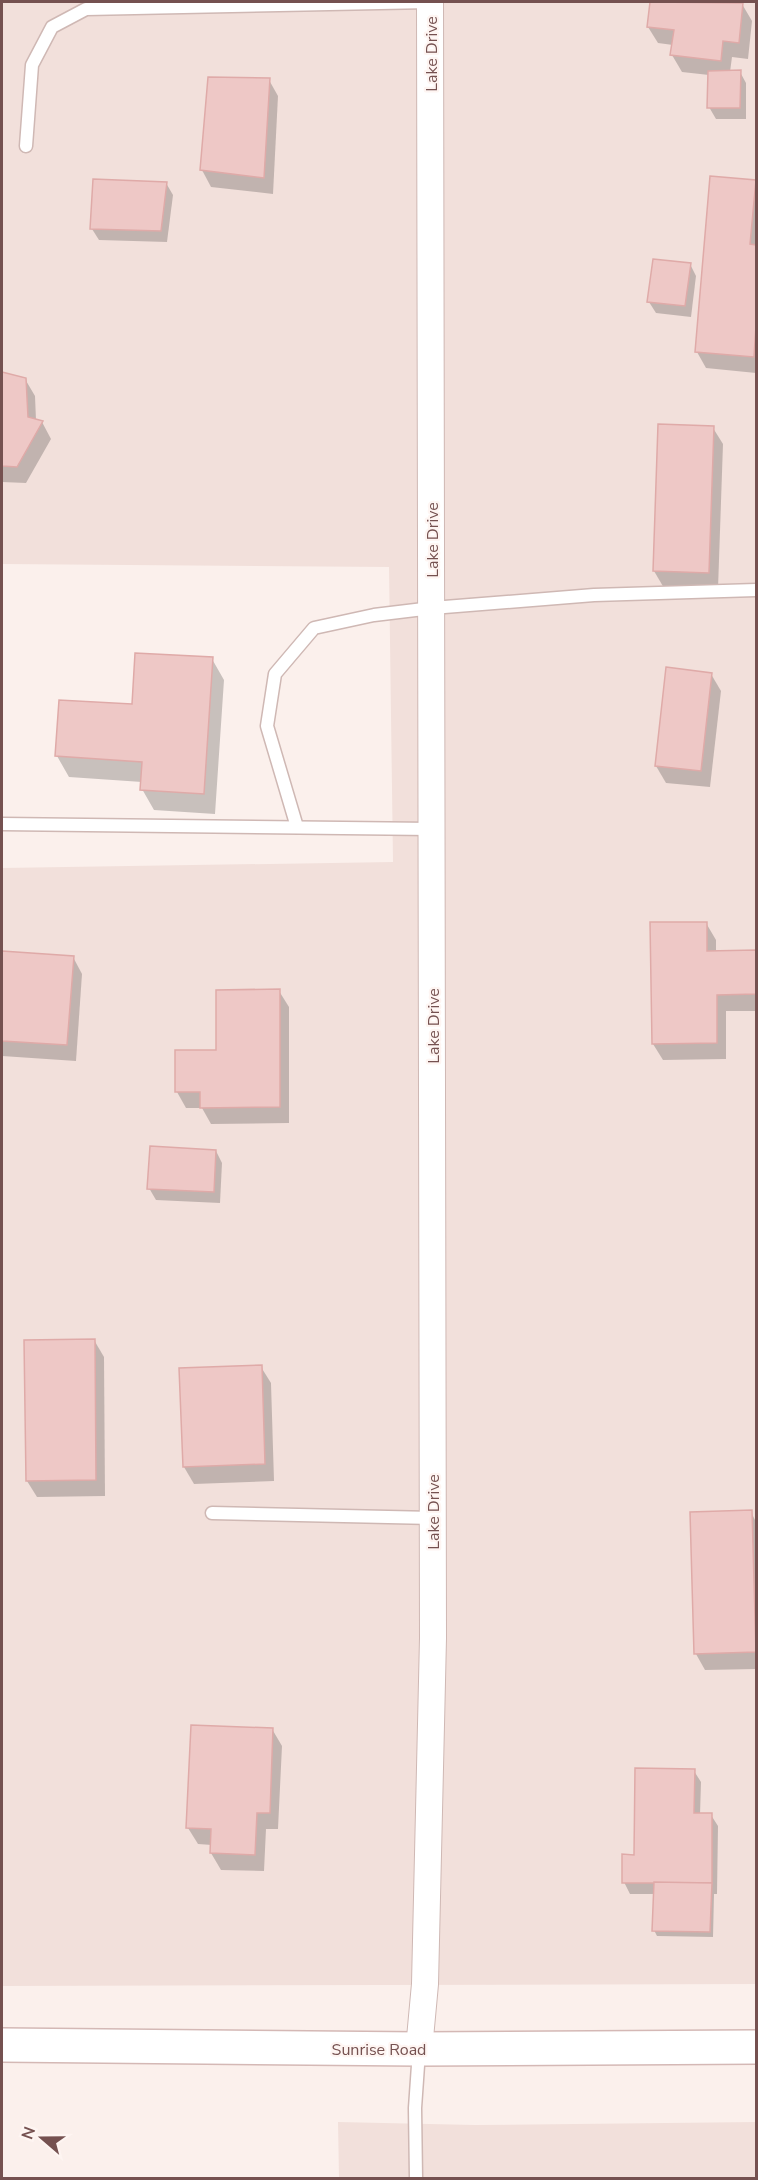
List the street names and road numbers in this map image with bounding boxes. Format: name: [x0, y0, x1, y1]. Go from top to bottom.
street label: Lake Drive: [421, 16, 443, 92]
street label: Lake Drive: [422, 502, 444, 578]
street label: Lake Drive: [423, 988, 445, 1064]
street label: Lake Drive: [423, 1474, 445, 1550]
street label: Sunrise Road: [332, 2039, 426, 2061]

